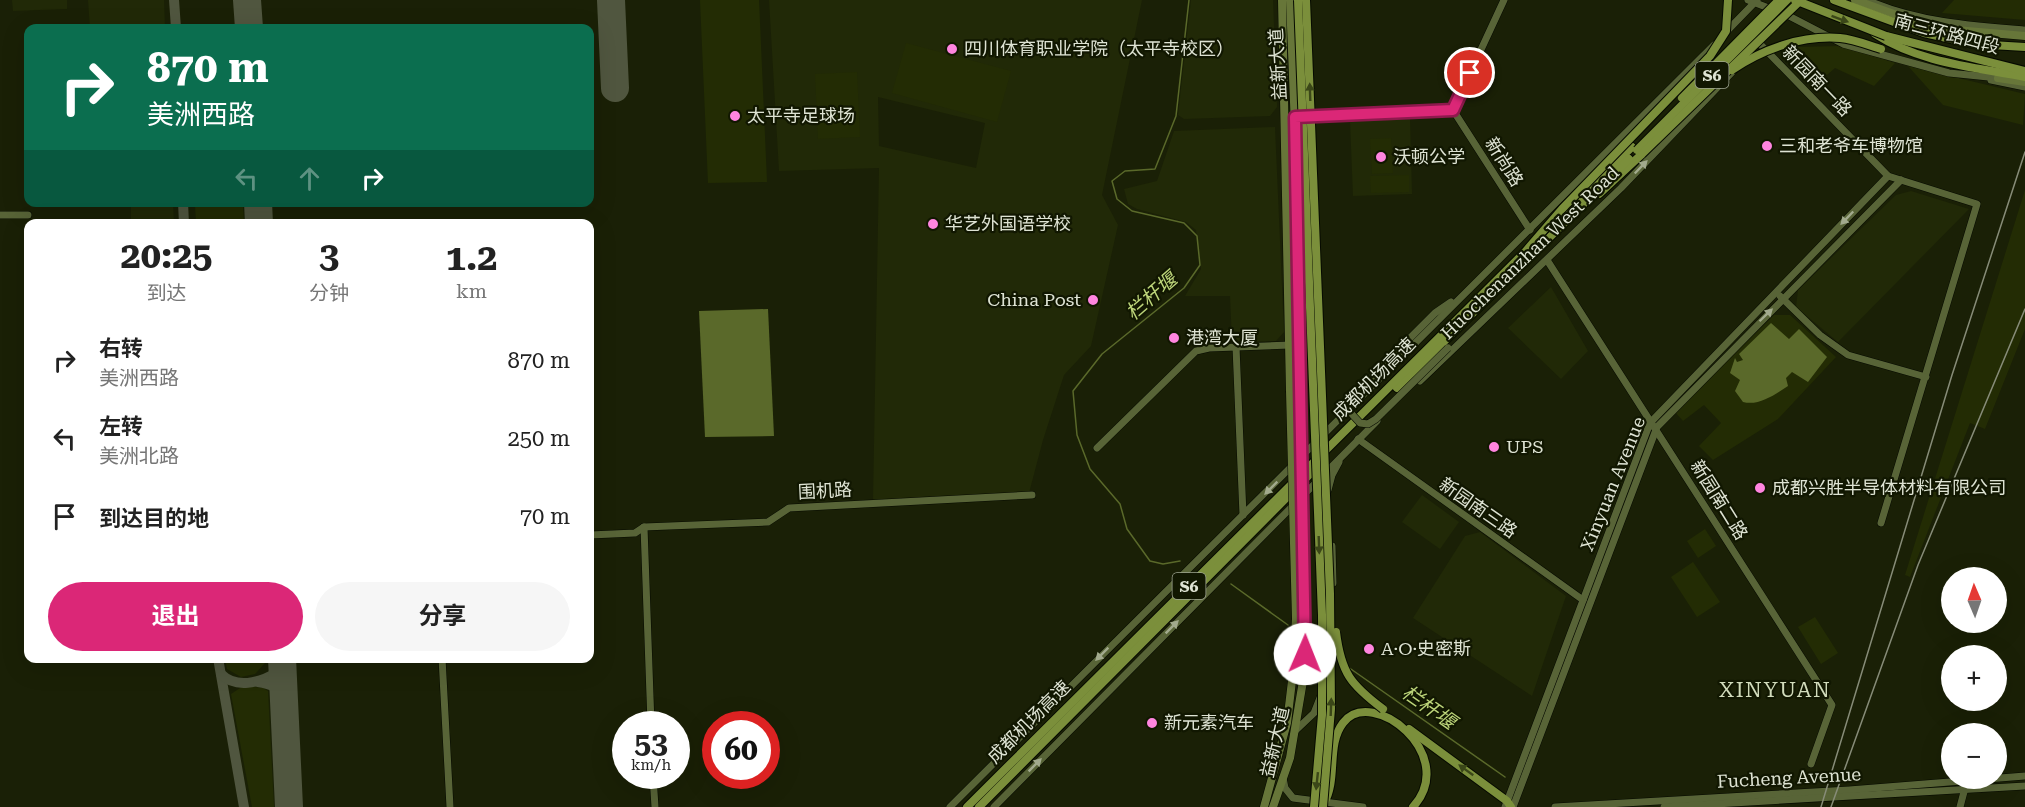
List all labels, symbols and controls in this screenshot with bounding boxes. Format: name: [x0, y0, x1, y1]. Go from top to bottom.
street label: 南三环路四段: [1892, 9, 2002, 58]
one-way arrow: [1831, 15, 1849, 24]
street label: 益新大道: [1265, 28, 1290, 101]
place label: 四川体育职业学院（太平寺校区）: [964, 38, 1234, 59]
street label: 新园南一路: [1779, 41, 1856, 120]
marker: 四川体育职业学院（太平寺校区）: [945, 42, 959, 56]
text: 870 m: [147, 43, 269, 92]
pin: [1444, 47, 1495, 98]
icon: right: [48, 48, 126, 126]
icon: arrive: [1453, 56, 1486, 89]
road number: S6: [1696, 62, 1728, 88]
one-way arrow: [1305, 83, 1314, 102]
text: 美洲西路: [147, 99, 255, 131]
place label: 太平寺足球场: [747, 105, 855, 126]
marker: 太平寺足球场: [728, 109, 742, 123]
street label: 新尚路: [1481, 133, 1528, 190]
place label: 三和老爷车博物馆: [1779, 135, 1923, 156]
marker: 三和老爷车博物馆: [1760, 139, 1774, 153]
place label: 沃顿公学: [1393, 146, 1465, 167]
marker: 沃顿公学: [1374, 150, 1388, 164]
one-way arrow: [1634, 159, 1648, 174]
icon: left: [230, 162, 263, 195]
icon: ahead: [293, 162, 326, 195]
icon: right: [356, 162, 389, 195]
street label: Huochenanzhan West Road: [1436, 162, 1623, 343]
one-way arrow: [1841, 210, 1855, 224]
place label: 华艺外国语学校: [945, 213, 1071, 234]
marker: 华艺外国语学校: [926, 217, 940, 231]
text: 20:25: [121, 235, 213, 277]
text: 3: [319, 235, 339, 277]
text: 1.2: [446, 237, 497, 279]
water label: 栏杆堰: [1120, 265, 1184, 325]
text: km: [456, 279, 487, 303]
text: 到达: [147, 281, 187, 305]
text: 分钟: [309, 281, 349, 305]
place label: China Post: [987, 289, 1081, 310]
marker: China Post: [1086, 293, 1100, 307]
one-way arrow: [1758, 309, 1772, 323]
place label: 港湾大厦: [1186, 327, 1258, 348]
marker: 港湾大厦: [1167, 331, 1181, 345]
street label: 成都机场高速: [1328, 333, 1419, 424]
text: 右转: [99, 336, 143, 361]
icon: right: [48, 344, 81, 377]
text: 870 m: [507, 348, 570, 373]
text: 美洲西路: [99, 366, 179, 390]
street label: Xinyuan Avenue: [1576, 413, 1649, 554]
text: 左转: [99, 414, 143, 439]
icon: left: [48, 422, 81, 455]
text: 250 m: [507, 426, 570, 451]
place label: UPS: [1506, 436, 1543, 457]
marker: UPS: [1487, 440, 1501, 454]
text: 美洲北路: [99, 444, 179, 468]
street label: 新园南二路: [1687, 456, 1752, 543]
street label: 新园南三路: [1435, 473, 1521, 542]
place label: 成都兴胜半导体材料有限公司: [1772, 477, 2006, 498]
street label: 围机路: [797, 479, 852, 502]
one-way arrow: [1264, 480, 1278, 494]
marker: 成都兴胜半导体材料有限公司: [1753, 481, 1767, 495]
icon: arrive: [48, 500, 81, 533]
text: 70 m: [520, 504, 570, 529]
text: 到达目的地: [99, 506, 209, 531]
one-way arrow: [1314, 535, 1324, 554]
north arrow: [1941, 567, 2007, 633]
map controls: [1941, 567, 2007, 789]
road number: S6: [1172, 573, 1206, 599]
button: 退出: [48, 582, 303, 651]
button: 分享: [315, 582, 570, 651]
one-way arrow: [1165, 620, 1179, 634]
position arrow: [1273, 622, 1337, 686]
place label: A·O·史密斯: [1381, 638, 1471, 659]
marker: A·O·史密斯: [1362, 642, 1376, 656]
button: +: [1941, 645, 2007, 711]
one-way arrow: [1096, 647, 1110, 661]
street label: 成都机场高速: [983, 676, 1074, 767]
district label: XINYUAN: [1719, 678, 1831, 702]
water label: 栏杆堰: [1398, 680, 1463, 736]
one-way arrow: [1327, 697, 1336, 716]
street label: 益新大道: [1256, 704, 1293, 779]
speed limit sign: 60: [702, 711, 780, 789]
place label: 新元素汽车: [1164, 712, 1254, 733]
marker: 新元素汽车: [1145, 716, 1159, 730]
button: −: [1941, 723, 2007, 789]
text: 53: [634, 725, 668, 760]
text: km/h: [631, 756, 671, 774]
one-way arrow: [1028, 759, 1042, 773]
street label: Fucheng Avenue: [1716, 763, 1862, 792]
one-way arrow: [1458, 765, 1473, 777]
one-way arrow: [1312, 772, 1322, 791]

